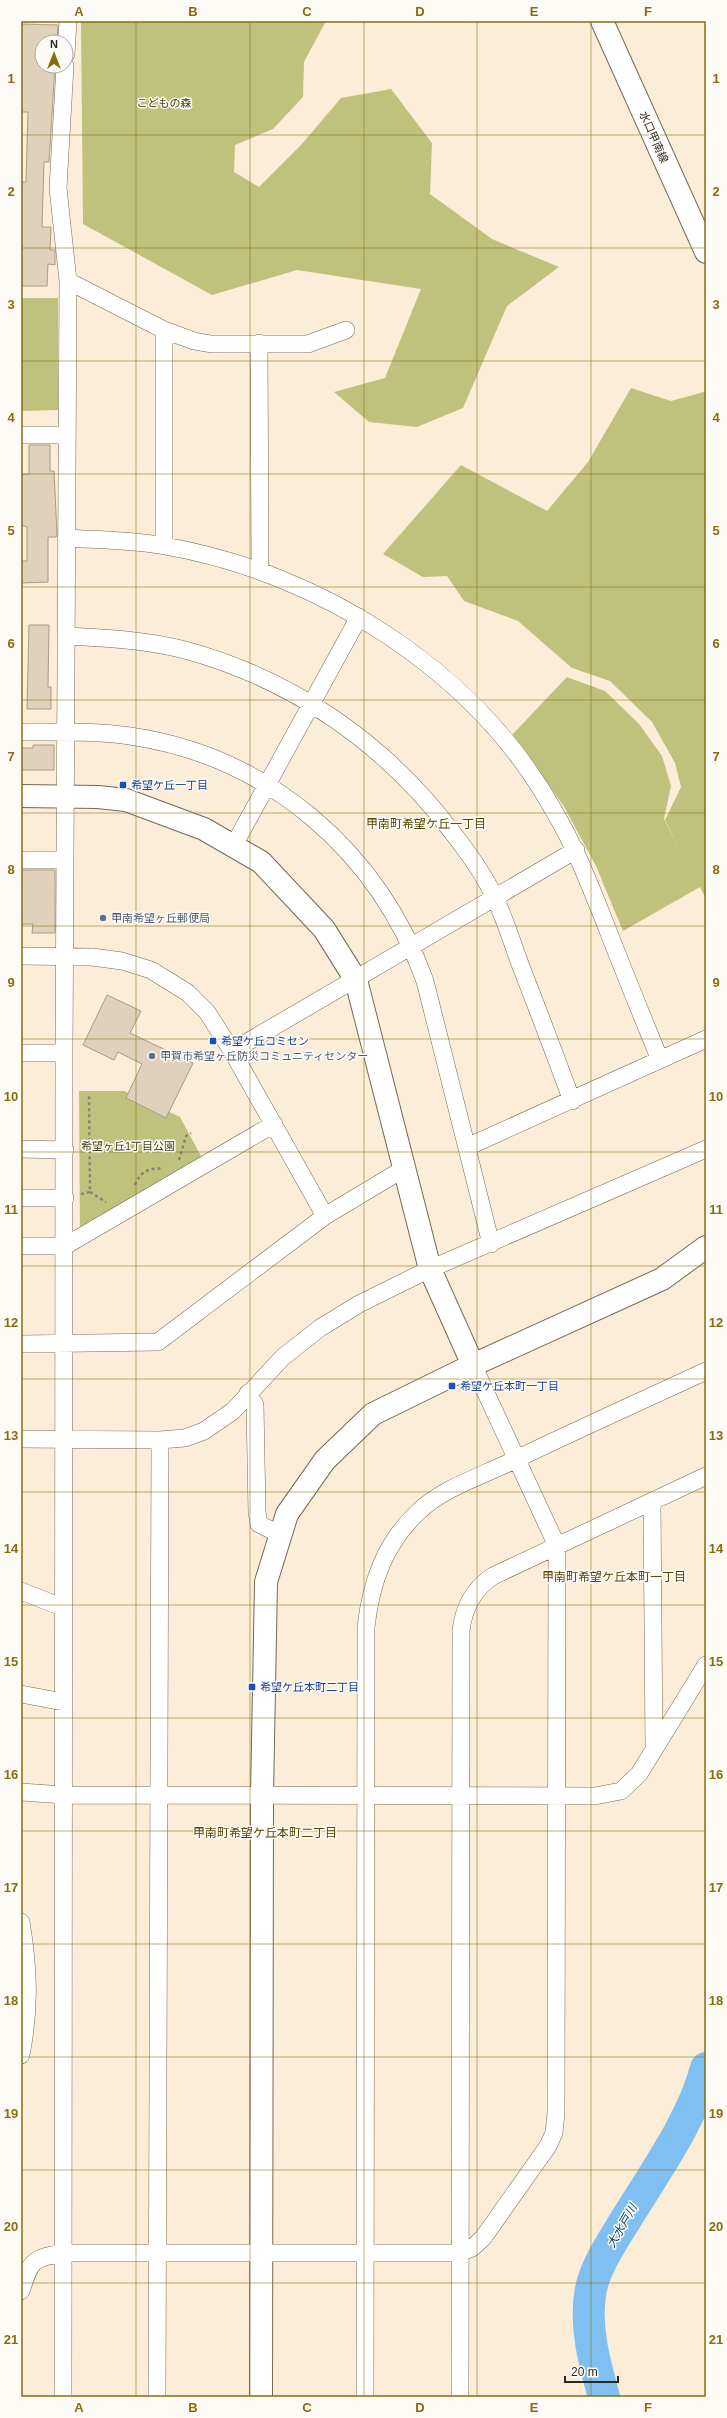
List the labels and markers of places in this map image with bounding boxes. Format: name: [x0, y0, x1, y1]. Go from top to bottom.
place label: 希望ケ丘一丁目: [131, 779, 208, 791]
marker: 希望ケ丘一丁目: [118, 780, 128, 790]
place label: 甲南希望ヶ丘郵便局: [111, 912, 210, 924]
marker: 甲南希望ヶ丘郵便局: [98, 913, 108, 923]
place label: 希望ケ丘コミセン: [221, 1035, 309, 1047]
marker: 希望ケ丘コミセン: [208, 1036, 218, 1046]
place label: 甲賀市希望ヶ丘防災コミュニティセンター: [160, 1050, 368, 1062]
marker: 甲賀市希望ヶ丘防災コミュニティセンター: [147, 1051, 157, 1061]
place label: 希望ケ丘本町一丁目: [460, 1380, 559, 1392]
marker: 希望ケ丘本町一丁目: [447, 1381, 457, 1391]
place label: 希望ケ丘本町二丁目: [260, 1681, 359, 1693]
marker: 希望ケ丘本町二丁目: [247, 1682, 257, 1692]

